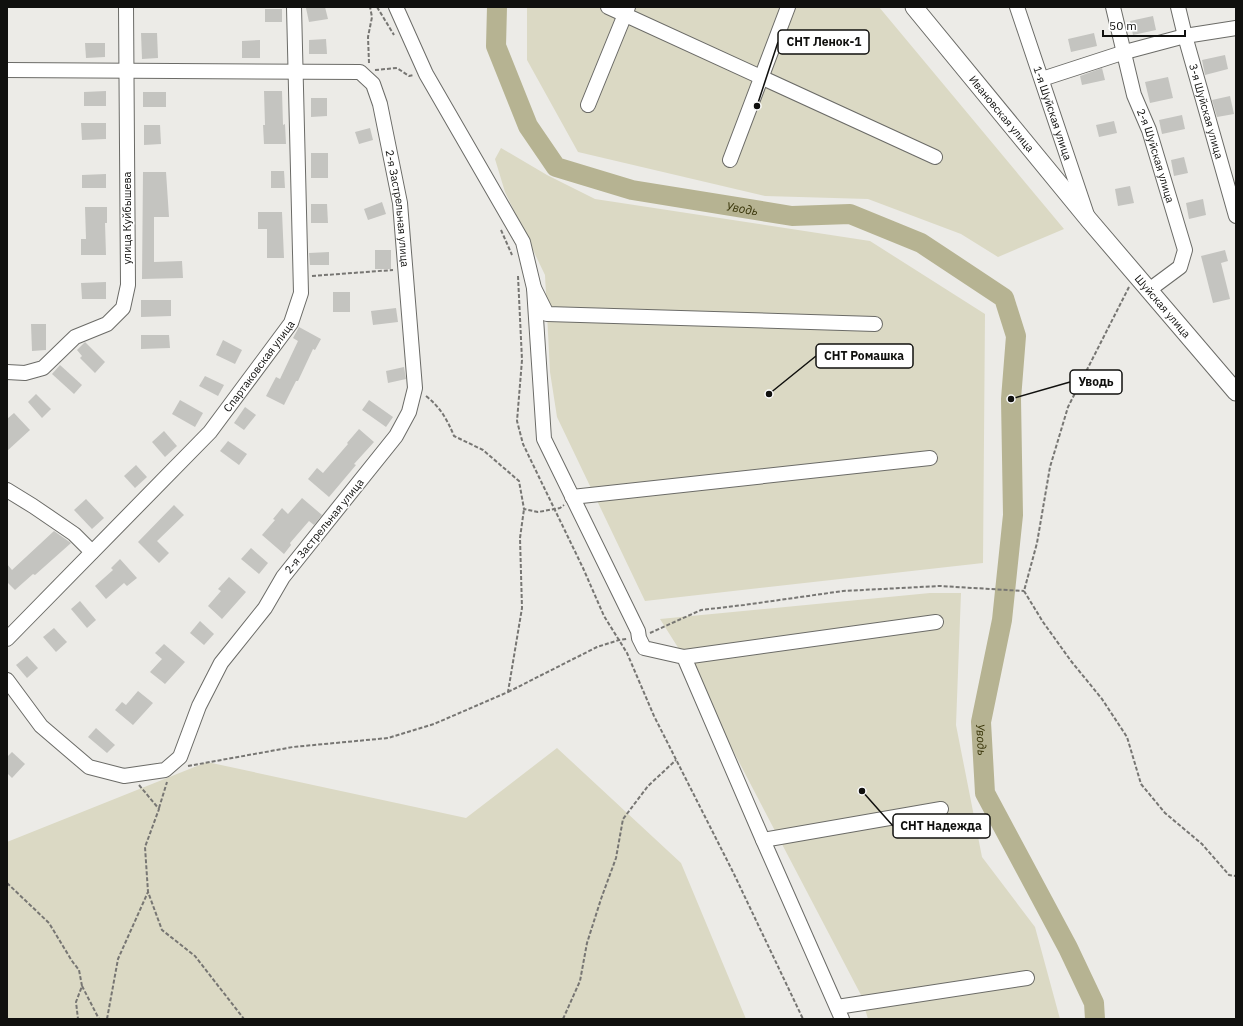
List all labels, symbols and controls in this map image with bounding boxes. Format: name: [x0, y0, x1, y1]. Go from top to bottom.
scale bar: [1103, 12, 1185, 38]
text: 50 m: [1109, 18, 1137, 33]
callout: СНТ Ленок-1: [778, 30, 869, 54]
text: СНТ Ленок-1: [787, 34, 861, 49]
street label: 3-я Шуйская улица: [1186, 62, 1226, 161]
street label: 1-я Шуйская улица: [1030, 64, 1075, 162]
street label: Ивановская улица: [966, 73, 1037, 155]
street label: 2-я Шуйская улица: [1134, 106, 1177, 205]
street label: 2-я Застрельная улица: [382, 149, 412, 268]
street label: улица Куйбышева: [120, 171, 134, 264]
water label: Уводь: [725, 198, 759, 218]
street label: Шуйская улица: [1132, 272, 1194, 341]
street label: Спартаковская улица: [220, 317, 298, 415]
callout: СНТ Ромашка: [816, 344, 913, 368]
text: СНТ Ромашка: [824, 348, 904, 363]
callout: Уводь: [1070, 370, 1122, 394]
text: Уводь: [1078, 374, 1114, 389]
street label: 2-я Застрельная улица: [281, 476, 367, 576]
water label: Уводь: [974, 723, 990, 756]
callout: СНТ Надежда: [893, 814, 990, 838]
text: СНТ Надежда: [900, 818, 982, 833]

